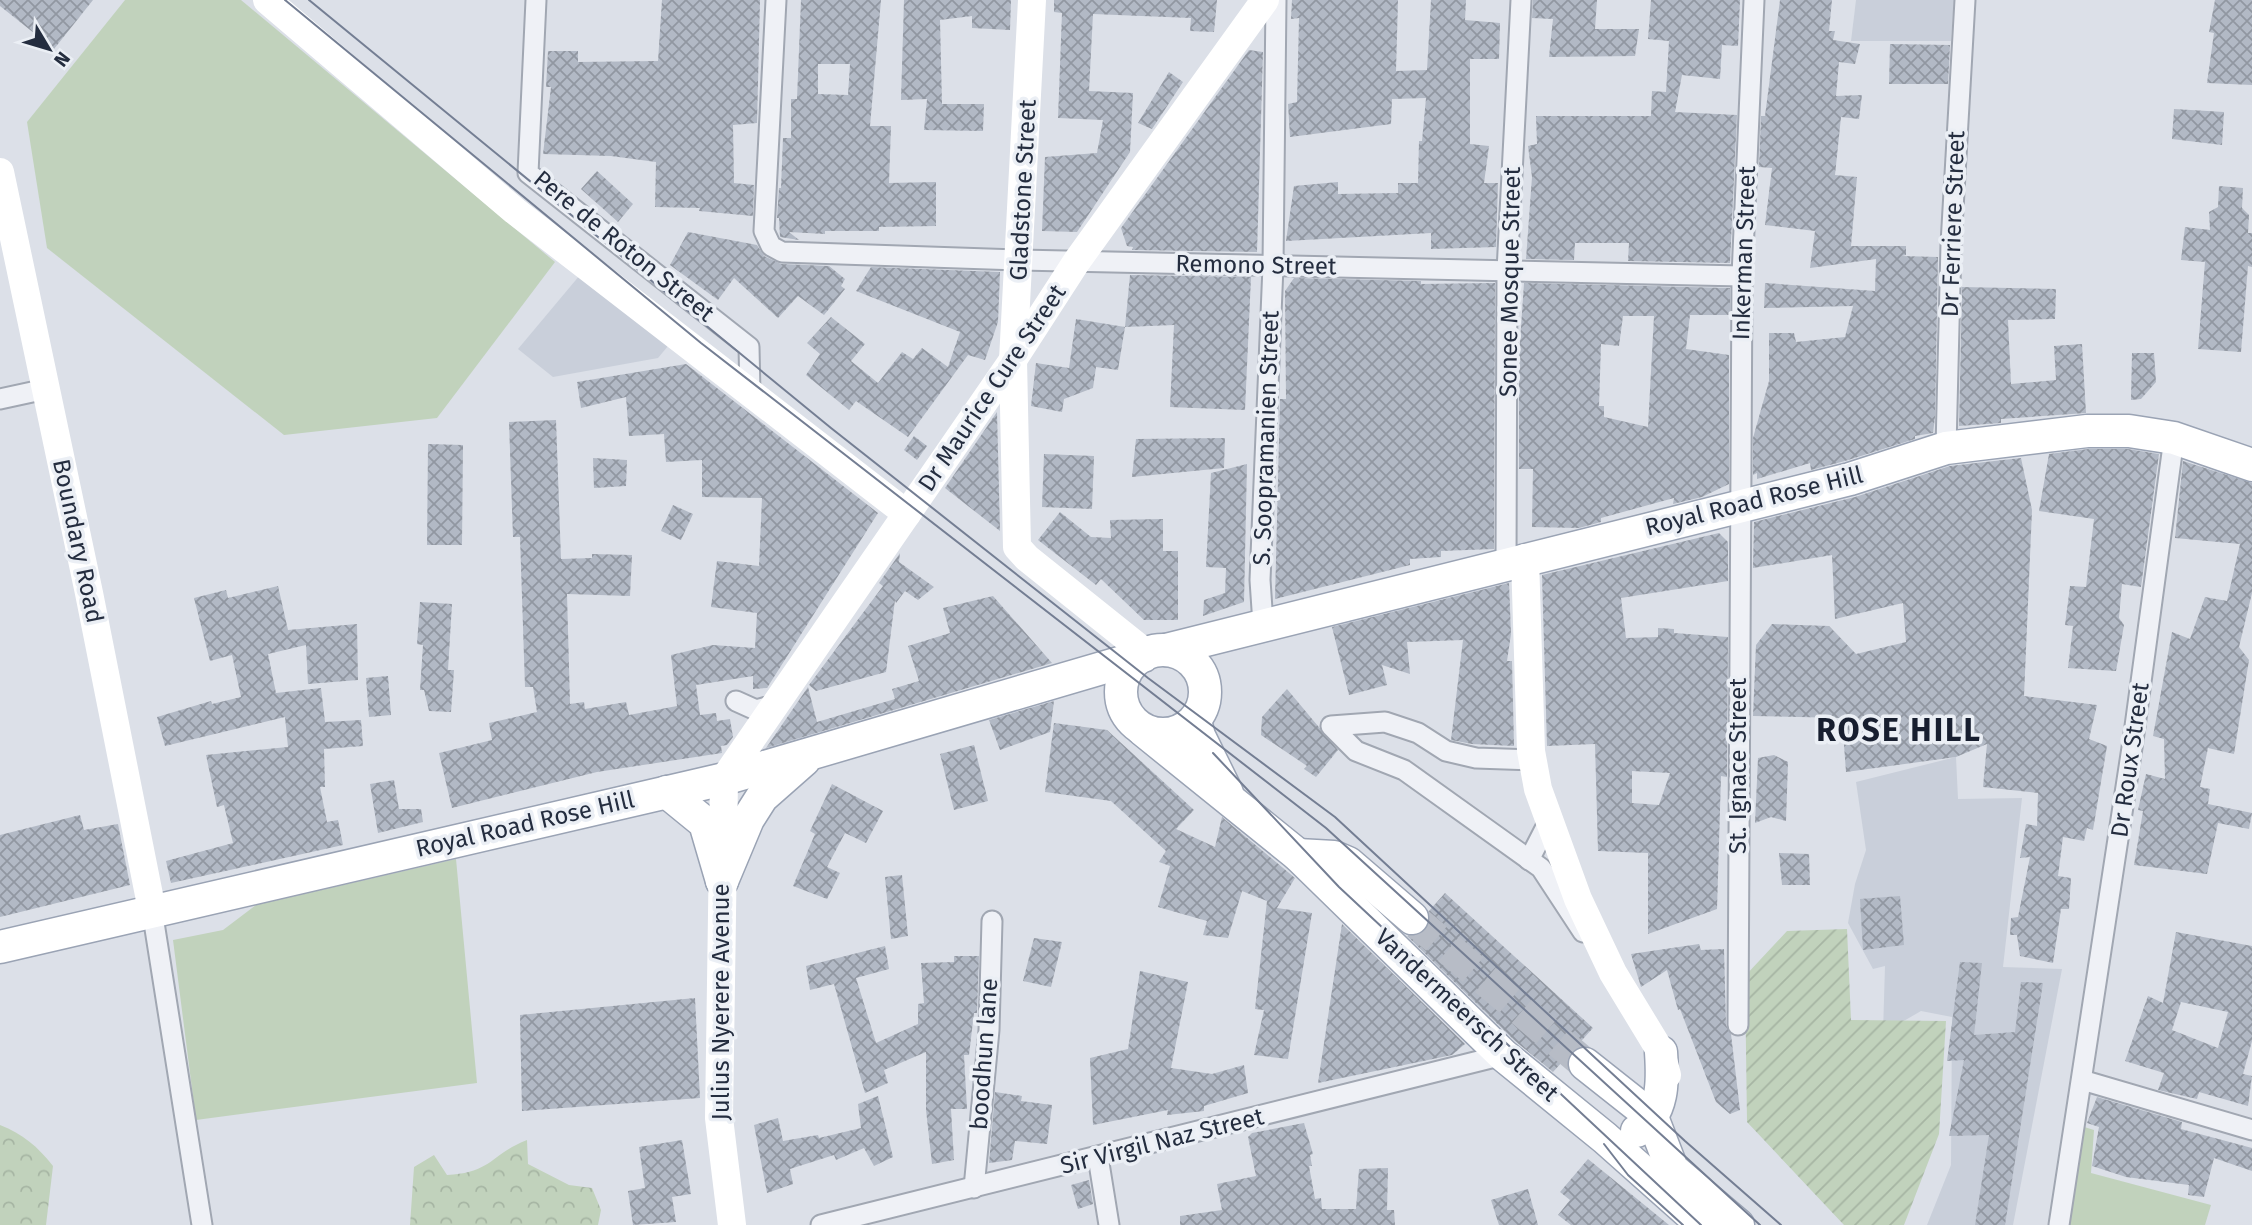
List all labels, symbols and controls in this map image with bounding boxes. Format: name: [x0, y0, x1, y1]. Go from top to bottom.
north arrow: [14, 14, 84, 84]
text: N: [49, 47, 75, 71]
street label: Gladstone Street: [1004, 98, 1042, 281]
street label: Dr Ferriere Street: [1936, 130, 1970, 318]
street label: Pere de Roton Street: [528, 165, 720, 328]
street label: Inkerman Street: [1727, 165, 1761, 341]
street label: Sonee Mosque Street: [1494, 166, 1526, 397]
street label: Remono Street: [1175, 250, 1337, 280]
street label: Dr Maurice Cure Street: [912, 279, 1072, 497]
street label: S. Soopramanien Street: [1248, 310, 1284, 566]
street label: Boundary Road: [47, 456, 109, 626]
street label: Royal Road Rose Hill: [1642, 460, 1866, 542]
street label: St. Ignace Street: [1724, 678, 1752, 854]
street label: Dr Roux Street: [2105, 680, 2155, 839]
district label: ROSE HILL: [1816, 711, 1982, 749]
street label: Royal Road Rose Hill: [413, 785, 637, 863]
street label: Julius Nyerere Avenue: [707, 883, 735, 1121]
street label: Vandermeersch Street: [1370, 923, 1565, 1107]
street label: boodhun lane: [965, 977, 1003, 1131]
street label: Sir Virgil Naz Street: [1057, 1102, 1267, 1180]

